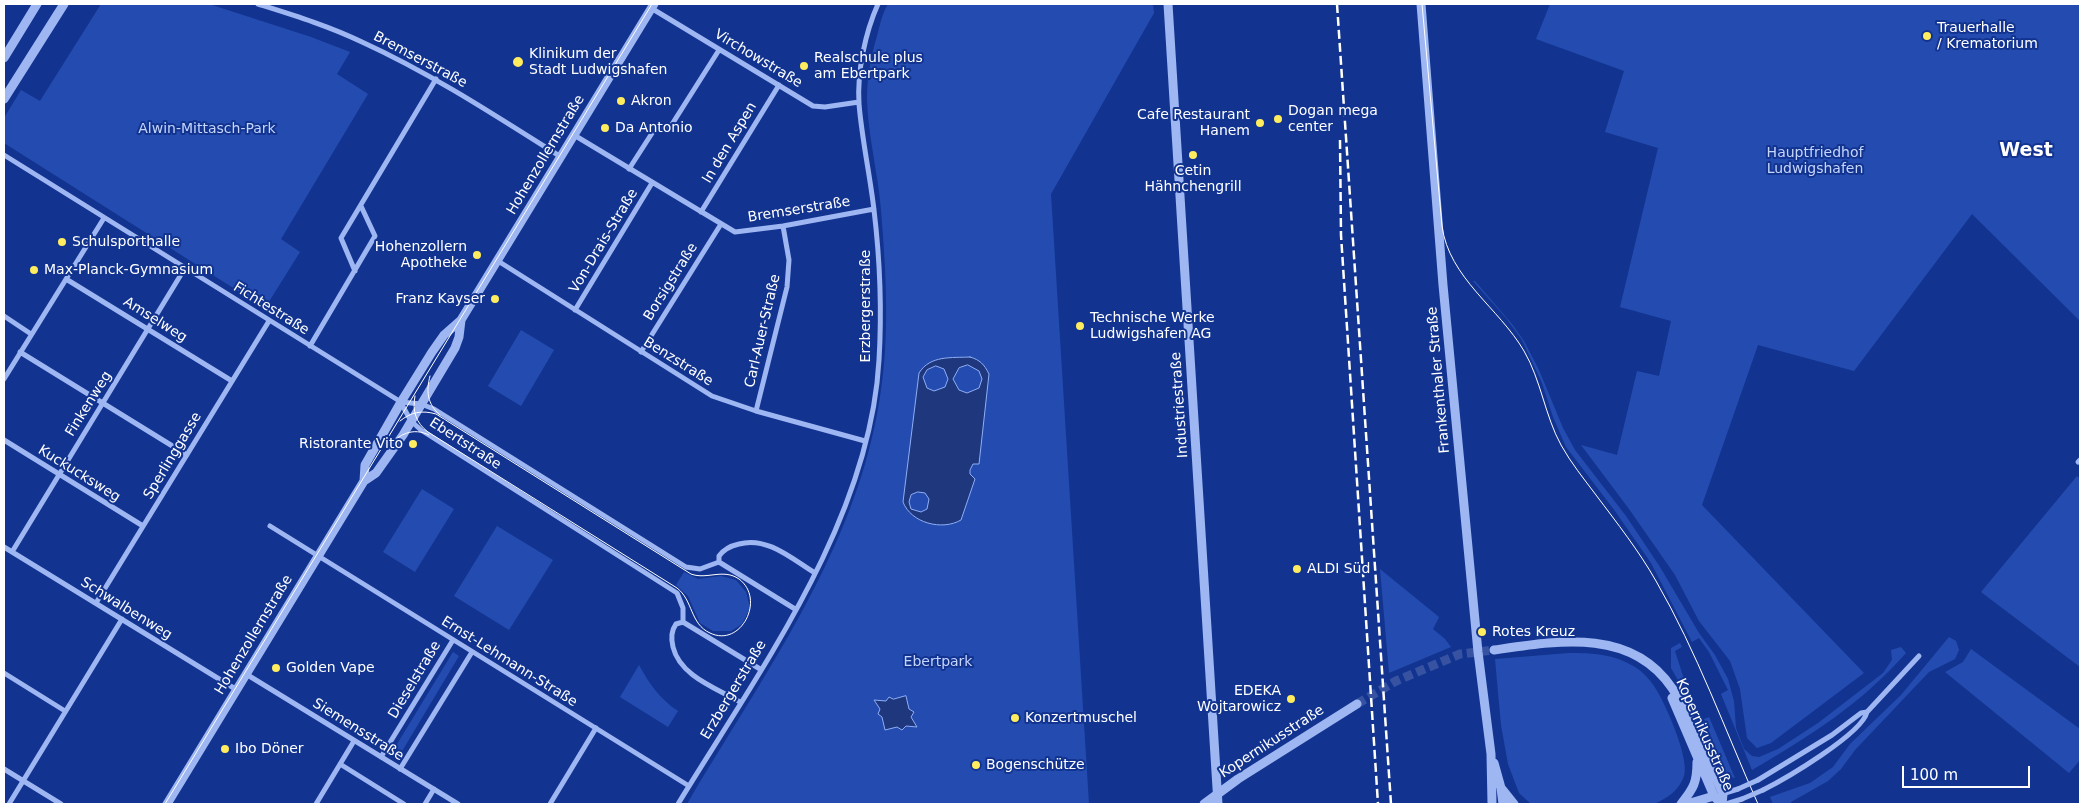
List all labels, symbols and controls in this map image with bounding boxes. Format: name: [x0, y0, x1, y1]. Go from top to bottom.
place label: Trauerhalle / Krematorium: [1937, 20, 2038, 52]
street label: Virchowstraße: [711, 26, 805, 92]
street label: Bremserstraße: [370, 28, 470, 92]
marker: Trauerhalle / Krematorium: [1921, 30, 1933, 42]
place label: Klinikum der Stadt Ludwigshafen: [529, 46, 667, 78]
place label: Realschule plus am Ebertpark: [814, 50, 923, 82]
marker: Klinikum der Stadt Ludwigshafen: [511, 55, 525, 69]
marker: Realschule plus am Ebertpark: [798, 60, 810, 72]
street label: Hohenzollernstraße: [504, 92, 588, 218]
place label: Akron: [631, 93, 672, 109]
marker: Akron: [615, 95, 627, 107]
street label: In den Aspen: [699, 99, 761, 187]
place label: Dogan mega center: [1288, 103, 1378, 136]
place label: Cafe Restaurant Hanem: [1137, 107, 1250, 140]
marker: Dogan mega center: [1272, 113, 1284, 125]
marker: Cafe Restaurant Hanem: [1254, 117, 1266, 129]
place label: Da Antonio: [615, 120, 693, 136]
park label: Alwin-Mittasch-Park: [138, 121, 276, 137]
marker: Da Antonio: [599, 122, 611, 134]
district label: West: [1999, 140, 2053, 162]
park label: Hauptfriedhof Ludwigshafen: [1767, 145, 1863, 178]
marker: Cetin Hähnchengrill: [1187, 149, 1199, 161]
place label: Cetin Hähnchengrill: [1144, 163, 1242, 196]
street label: Von-Drais-Straße: [566, 186, 642, 296]
street label: Bremserstraße: [747, 194, 851, 226]
place label: Schulsporthalle: [72, 234, 180, 250]
marker: Schulsporthalle: [56, 236, 68, 248]
place label: Hohenzollern Apotheke: [375, 239, 467, 272]
street label: Borsigstraße: [640, 240, 702, 324]
marker: Hohenzollern Apotheke: [471, 249, 483, 261]
street label: Erzbergerstraße: [858, 250, 874, 362]
place label: Max-Planck-Gymnasium: [44, 262, 213, 278]
marker: Max-Planck-Gymnasium: [28, 264, 40, 276]
street label: Carl-Auer-Straße: [742, 273, 784, 389]
street label: Fichtestraße: [230, 279, 312, 339]
place label: Franz Kayser: [395, 291, 485, 307]
marker: Franz Kayser: [489, 293, 501, 305]
street label: Amselweg: [120, 294, 190, 346]
street label: Frankenthaler Straße: [1424, 306, 1454, 454]
place label: Technische Werke Ludwigshafen AG: [1090, 310, 1215, 342]
marker: Technische Werke Ludwigshafen AG: [1074, 320, 1086, 332]
street label: Benzstraße: [640, 334, 716, 390]
street label: Industriestraße: [1168, 351, 1192, 459]
street label: Finkenweg: [62, 368, 116, 440]
street label: Sperlinggasse: [140, 410, 206, 502]
street label: Ebertstraße: [426, 415, 504, 473]
place label: Ristorante Vito: [299, 436, 403, 452]
marker: Ristorante Vito: [407, 438, 419, 450]
street label: Kuckucksweg: [35, 442, 123, 506]
place label: ALDI Süd: [1307, 561, 1370, 577]
marker: ALDI Süd: [1291, 563, 1303, 575]
street label: Hohenzollernstraße: [212, 572, 296, 698]
street label: Schwalbenweg: [77, 574, 175, 644]
street label: Ernst-Lehmann-Straße: [438, 613, 580, 711]
place label: Rotes Kreuz: [1492, 624, 1575, 640]
marker: Rotes Kreuz: [1476, 626, 1488, 638]
street label: Erzbergerstraße: [698, 637, 770, 743]
street label: Dieselstraße: [385, 638, 445, 722]
park label: Ebertpark: [904, 654, 972, 670]
place label: Golden Vape: [286, 660, 375, 676]
marker: Golden Vape: [270, 662, 282, 674]
street label: Kopernikusstraße: [1672, 676, 1736, 794]
place label: EDEKA Wojtarowicz: [1197, 683, 1281, 716]
marker: EDEKA Wojtarowicz: [1285, 693, 1297, 705]
street label: Siemensstraße: [309, 695, 407, 765]
street label: Kopernikusstraße: [1217, 702, 1327, 782]
place label: Konzertmuschel: [1025, 710, 1137, 726]
marker: Konzertmuschel: [1009, 712, 1021, 724]
place label: Ibo Döner: [235, 741, 304, 757]
marker: Ibo Döner: [219, 743, 231, 755]
scale bar: [1904, 756, 2032, 788]
place label: Bogenschütze: [986, 757, 1085, 773]
marker: Bogenschütze: [970, 759, 982, 771]
text: 100 m: [1910, 766, 1958, 784]

